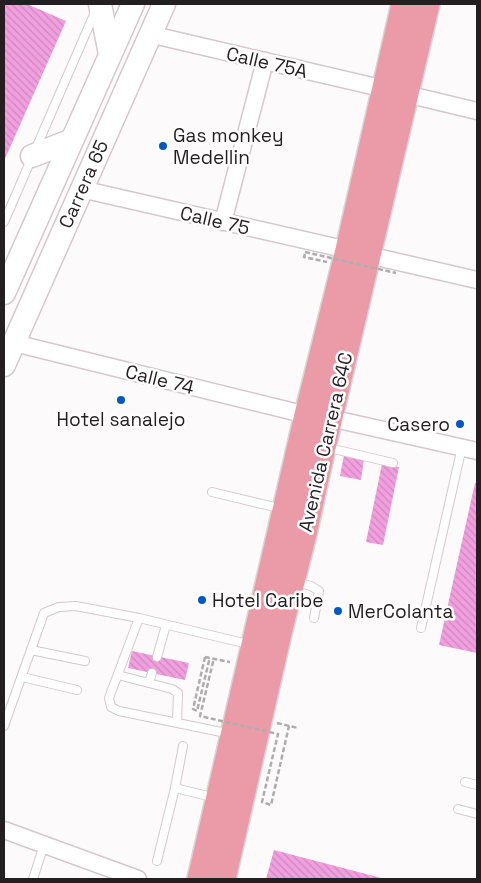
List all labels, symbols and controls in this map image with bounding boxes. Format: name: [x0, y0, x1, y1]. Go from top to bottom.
street label: Calle 75A: [224, 41, 310, 84]
place label: Gas monkey Medellin: [173, 123, 284, 170]
street label: Carrera 65: [53, 136, 114, 232]
marker: Gas monkey Medellin: [157, 140, 169, 152]
street label: Calle 75: [178, 200, 252, 241]
street label: Avenida Carrera 64C: [293, 350, 358, 534]
street label: Calle 74: [123, 359, 197, 400]
marker: Hotel sanalejo: [115, 394, 127, 406]
place label: Hotel sanalejo: [57, 407, 185, 432]
place label: Casero: [387, 412, 450, 437]
marker: Casero: [454, 418, 466, 430]
place label: Hotel Caribe: [212, 588, 323, 613]
marker: Hotel Caribe: [196, 594, 208, 606]
place label: MerColanta: [348, 599, 453, 624]
marker: MerColanta: [332, 605, 344, 617]

